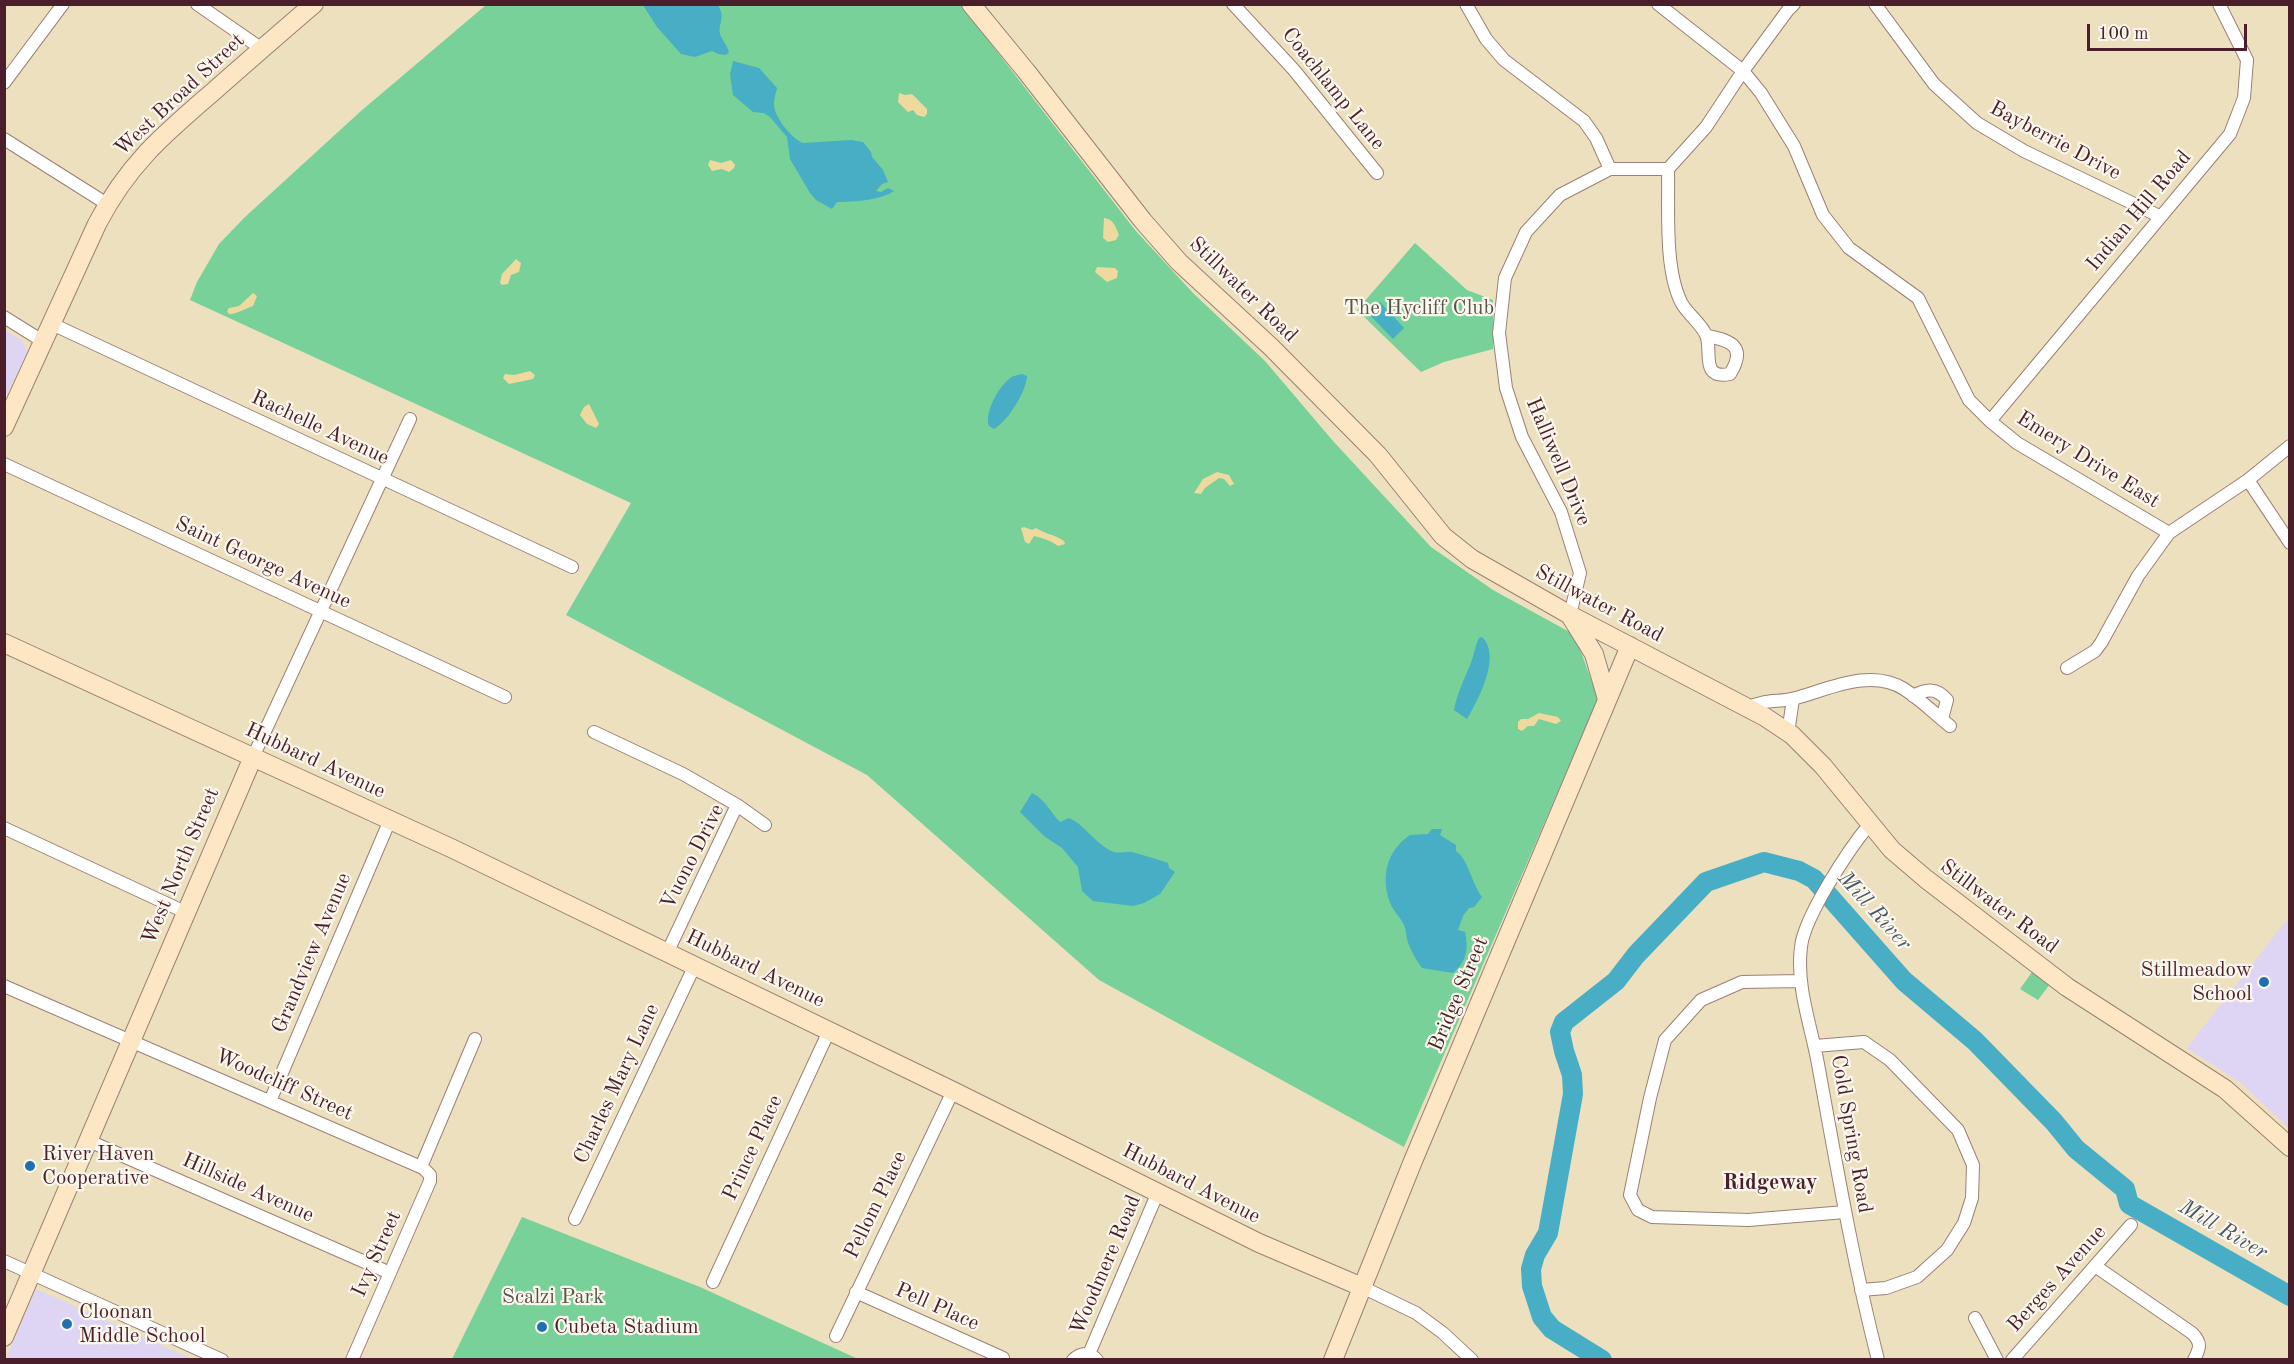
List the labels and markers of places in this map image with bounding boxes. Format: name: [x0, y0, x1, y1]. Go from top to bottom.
place label: Stillmeadow School: [2141, 957, 2252, 1007]
marker: Stillmeadow School: [2257, 975, 2271, 989]
place label: River Haven Cooperative: [42, 1141, 154, 1191]
marker: River Haven Cooperative: [23, 1159, 37, 1173]
place label: Cloonan Middle School: [79, 1299, 206, 1349]
place label: Cubeta Stadium: [554, 1314, 699, 1340]
marker: Cloonan Middle School: [60, 1317, 74, 1331]
marker: Cubeta Stadium: [535, 1320, 549, 1334]

